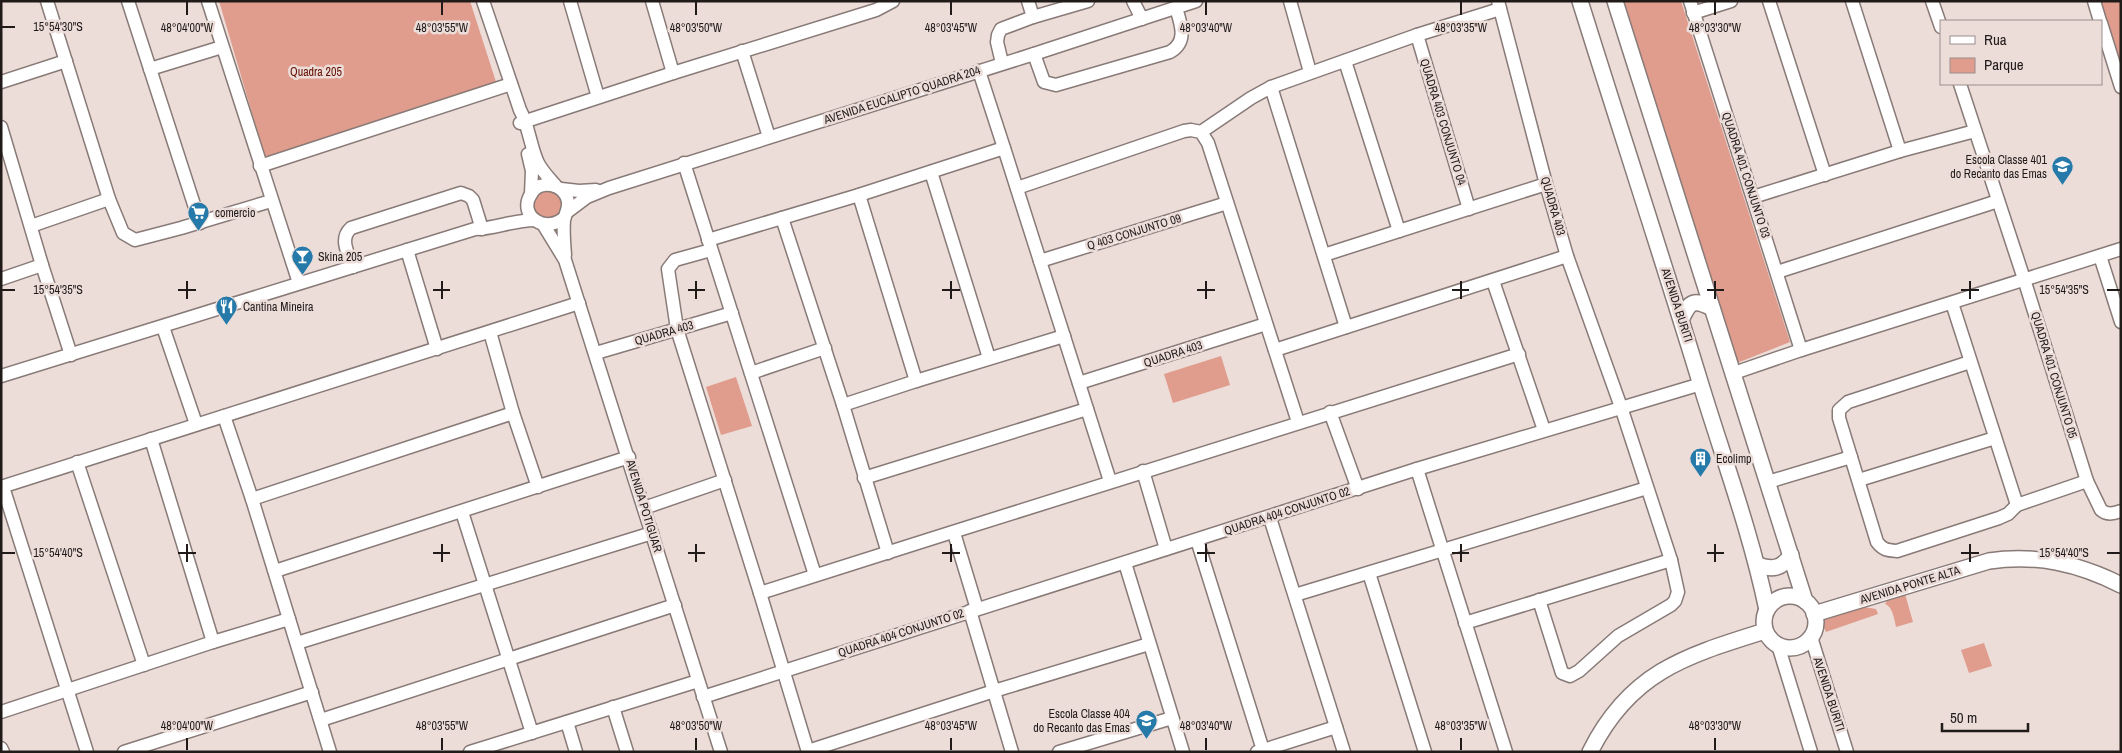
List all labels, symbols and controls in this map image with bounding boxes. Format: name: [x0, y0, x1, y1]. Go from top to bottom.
text: 15°54'30"S: [33, 19, 83, 35]
text: 48°04'00"W: [161, 20, 214, 36]
text: 48°03'55"W: [416, 20, 469, 36]
text: 48°03'50"W: [670, 20, 723, 36]
text: 48°03'45"W: [925, 20, 978, 36]
text: 48°03'40"W: [1180, 20, 1233, 36]
text: 48°03'35"W: [1435, 20, 1488, 36]
text: 48°03'30"W: [1689, 20, 1742, 36]
legend: [1940, 20, 2102, 85]
text: Rua: [1984, 29, 2007, 50]
text: Parque: [1984, 54, 2024, 75]
street label: QUADRA 403 CONJUNTO 04: [1416, 57, 1470, 188]
street label: AVENIDA EUCALIPTO QUADRA 204: [821, 62, 983, 128]
park label: Quadra 205: [290, 64, 343, 80]
street label: QUADRA 401 CONJUNTO 03: [1718, 110, 1774, 240]
place label: Escola Classe 401 do Recanto das Emas: [1950, 152, 2048, 182]
school or university icon: Escola Classe 401 do Recanto das Emas: [2051, 155, 2075, 186]
street label: QUADRA 403: [1537, 175, 1569, 237]
supermarket icon: comercio: [187, 201, 211, 232]
place label: comercio: [215, 205, 255, 221]
street label: Q 403 CONJUNTO 09: [1085, 210, 1183, 254]
bar icon: Skina 205: [290, 245, 314, 276]
place label: Skina 205: [318, 249, 363, 265]
street label: AVENIDA BURITI: [1657, 265, 1696, 344]
text: 15°54'35"S: [33, 282, 83, 298]
text: 15°54'35"S: [2039, 282, 2089, 298]
restaurant icon: Cantina Mineira: [215, 295, 239, 326]
place label: Cantina Mineira: [243, 299, 314, 315]
street label: QUADRA 401 CONJUNTO 05: [2027, 310, 2081, 441]
street label: QUADRA 403: [633, 317, 695, 349]
street label: QUADRA 403: [1142, 337, 1204, 371]
building icon: Ecolimp: [1688, 447, 1712, 478]
place label: Ecolimp: [1716, 451, 1752, 467]
street label: AVENIDA POTIGUAR: [622, 457, 666, 554]
street label: QUADRA 404 CONJUNTO 02: [1222, 483, 1352, 539]
text: 15°54'40"S: [33, 545, 83, 561]
text: 15°54'40"S: [2039, 545, 2089, 561]
street label: AVENIDA PONTE ALTA: [1857, 562, 1962, 608]
street label: QUADRA 404 CONJUNTO 02: [836, 605, 966, 661]
street label: AVENIDA BURITI: [1809, 654, 1848, 733]
scale bar: [1942, 700, 2028, 732]
place label: Escola Classe 404 do Recanto das Emas: [1033, 706, 1131, 736]
text: 50 m: [1950, 707, 1977, 728]
school or university icon: Escola Classe 404 do Recanto das Emas: [1134, 709, 1158, 740]
text: 48°04'00"W: [161, 718, 214, 734]
text: 48°03'55"W: [416, 718, 469, 734]
text: 48°03'50"W: [670, 718, 723, 734]
text: 48°03'45"W: [925, 718, 978, 734]
text: 48°03'40"W: [1180, 718, 1233, 734]
text: 48°03'35"W: [1435, 718, 1488, 734]
text: 48°03'30"W: [1689, 718, 1742, 734]

